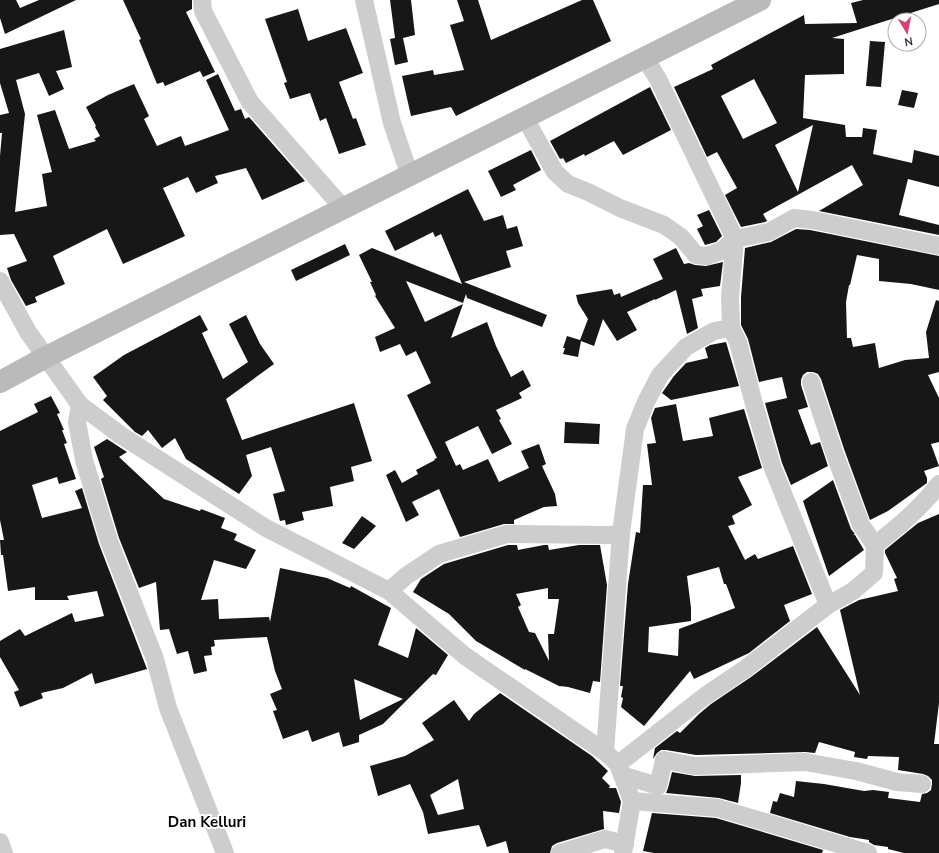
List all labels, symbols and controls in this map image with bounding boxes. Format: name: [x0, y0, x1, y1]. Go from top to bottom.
north arrow: [887, 12, 927, 52]
text: N: [903, 33, 914, 49]
district label: Dan Kelluri: [168, 812, 246, 832]

